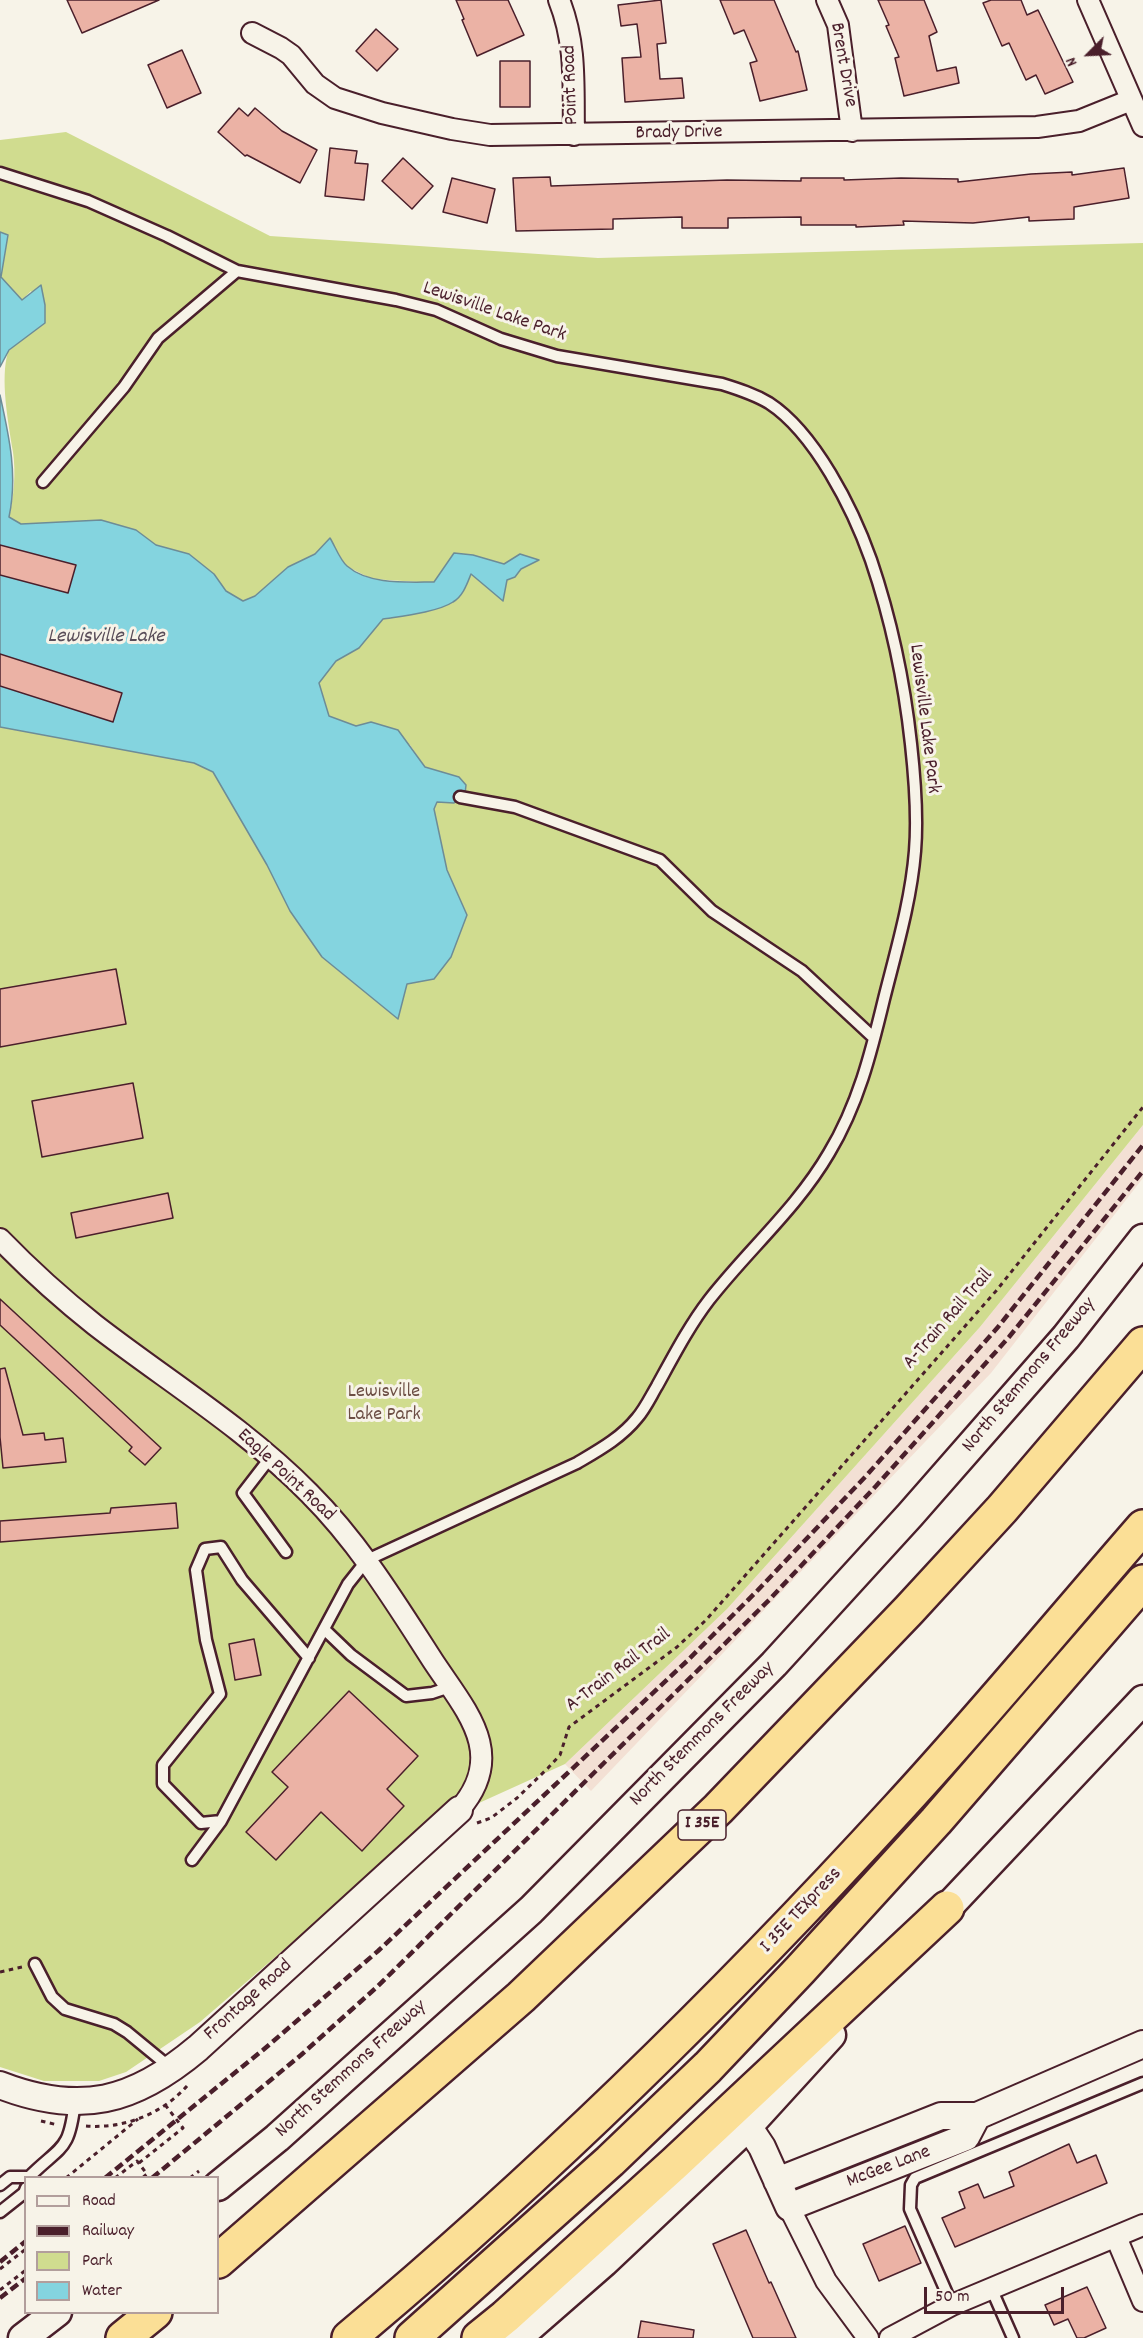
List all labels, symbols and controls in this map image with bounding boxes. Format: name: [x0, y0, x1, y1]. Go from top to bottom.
street label: Brent Drive: [823, 21, 861, 109]
north arrow: [1059, 24, 1119, 84]
street label: Point Road: [559, 44, 585, 126]
text: N: [1060, 53, 1084, 70]
street label: Brady Drive: [635, 121, 723, 147]
street label: Lewisville Lake Park: [419, 277, 569, 349]
water label: Lewisville Lake: [48, 625, 164, 651]
street label: Lewisville Lake Park: [902, 643, 944, 795]
street label: A-Train Rail Trail: [899, 1265, 999, 1375]
street label: North Stemmons Freeway: [958, 1294, 1102, 1458]
park label: Lewisville Lake Park: [347, 1381, 421, 1428]
street label: Eagle Point Road: [231, 1424, 339, 1528]
street label: A-Train Rail Trail: [562, 1624, 676, 1718]
street label: North Stemmons Freeway: [625, 1657, 781, 1813]
road number: I 35E: [678, 1810, 726, 1840]
street label: I 35E TEXpress: [756, 1863, 848, 1959]
street label: Frontage Road: [200, 1955, 298, 2047]
street label: North Stemmons Freeway: [271, 1996, 433, 2144]
street label: McGee Lane: [844, 2141, 934, 2195]
legend: [24, 2176, 219, 2314]
text: Road: [82, 2189, 116, 2214]
text: Railway: [82, 2219, 134, 2244]
text: Park: [82, 2249, 113, 2274]
scale bar: [927, 2275, 1066, 2313]
text: Water: [82, 2279, 122, 2304]
text: 50 m: [935, 2285, 970, 2310]

